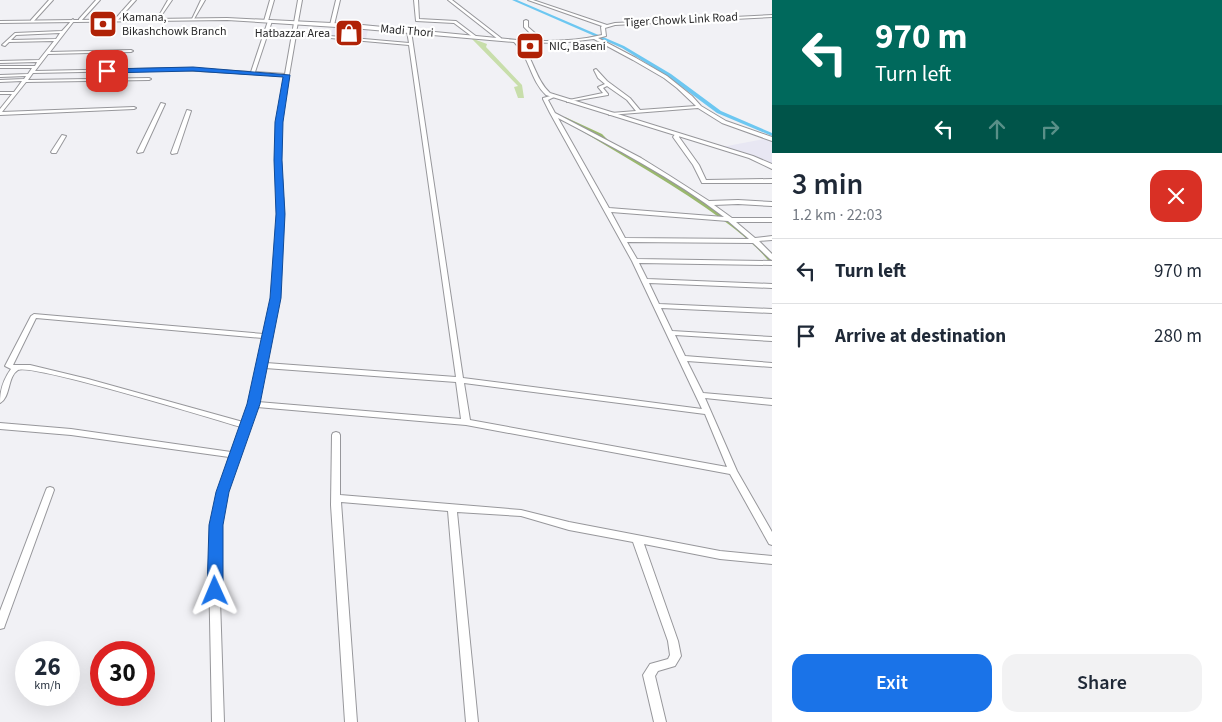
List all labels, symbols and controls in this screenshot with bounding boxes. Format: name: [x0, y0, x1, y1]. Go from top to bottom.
bank icon: Kamana, Bikashchowk Branch: [88, 9, 118, 39]
place label: Kamana, Bikashchowk Branch: [122, 9, 226, 40]
street label: Tiger Chowk Link Road: [624, 9, 738, 31]
text: 970 m: [875, 12, 967, 62]
shop icon: Hatbazzar Area: [334, 18, 364, 48]
street label: Madi Thori: [380, 20, 434, 42]
icon: left: [792, 20, 857, 85]
place label: Hatbazzar Area: [255, 25, 330, 42]
bank icon: NIC, Baseni: [515, 31, 545, 61]
place label: NIC, Baseni: [549, 38, 606, 55]
pin: [86, 50, 128, 92]
icon: arrive: [93, 57, 121, 85]
text: Turn left: [875, 58, 951, 90]
icon: left: [930, 115, 958, 143]
icon: ahead: [983, 115, 1011, 143]
icon: right: [1036, 115, 1064, 143]
text: 3 min: [792, 163, 863, 206]
button: close: [1150, 170, 1202, 222]
text: 1.2 km · 22:03: [792, 204, 882, 226]
icon: left: [792, 257, 820, 285]
text: Turn left: [835, 258, 906, 285]
text: 970 m: [1154, 258, 1202, 285]
icon: arrive: [792, 322, 820, 350]
text: Arrive at destination: [835, 323, 1006, 350]
text: 280 m: [1154, 323, 1202, 350]
position arrow: [188, 564, 240, 616]
speed limit sign: 30: [90, 641, 155, 706]
text: 26: [34, 649, 61, 685]
button: Exit: [792, 654, 992, 712]
button: Share: [1002, 654, 1202, 712]
text: km/h: [34, 677, 61, 694]

